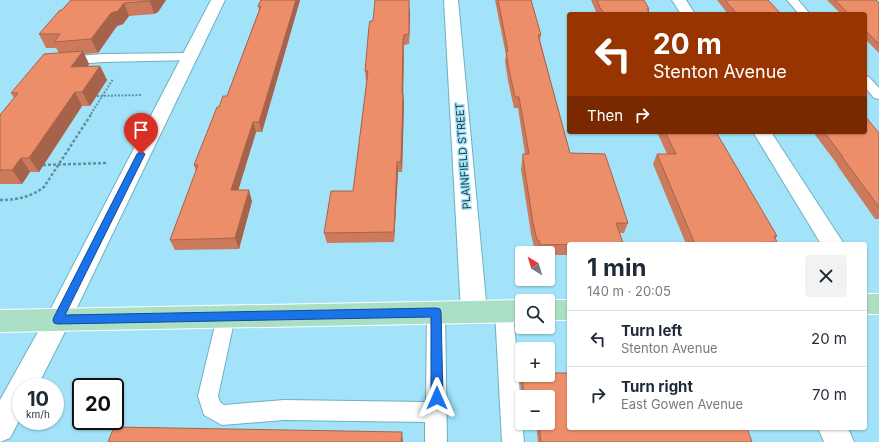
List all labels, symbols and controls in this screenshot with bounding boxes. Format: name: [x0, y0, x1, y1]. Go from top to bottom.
text: 20 m: [653, 27, 722, 61]
icon: left: [587, 28, 639, 80]
text: Stenton Avenue: [653, 61, 787, 82]
street label: PLAINFIELD STREET: [452, 102, 474, 210]
icon: right: [631, 104, 653, 126]
text: Then: [587, 106, 623, 125]
pin: [124, 113, 158, 154]
icon: arrive: [130, 119, 152, 141]
north arrow: [515, 246, 555, 286]
map controls: [515, 246, 555, 430]
text: 1 min: [587, 253, 646, 282]
button: close: [805, 255, 847, 297]
text: 140 m · 20:05: [587, 283, 671, 299]
button: search: [515, 294, 555, 334]
text: Turn left: [621, 321, 682, 340]
icon: left: [587, 328, 609, 350]
text: 20 m: [811, 329, 847, 348]
text: Stenton Avenue: [621, 340, 718, 356]
button: +: [515, 342, 555, 382]
position arrow: [416, 377, 458, 419]
text: Turn right: [621, 377, 693, 396]
speed limit sign: 20: [72, 378, 124, 430]
icon: right: [587, 384, 609, 406]
text: 70 m: [812, 385, 847, 404]
text: 10: [27, 387, 49, 411]
button: −: [515, 390, 555, 430]
text: East Gowen Avenue: [621, 396, 743, 412]
text: km/h: [26, 408, 50, 420]

